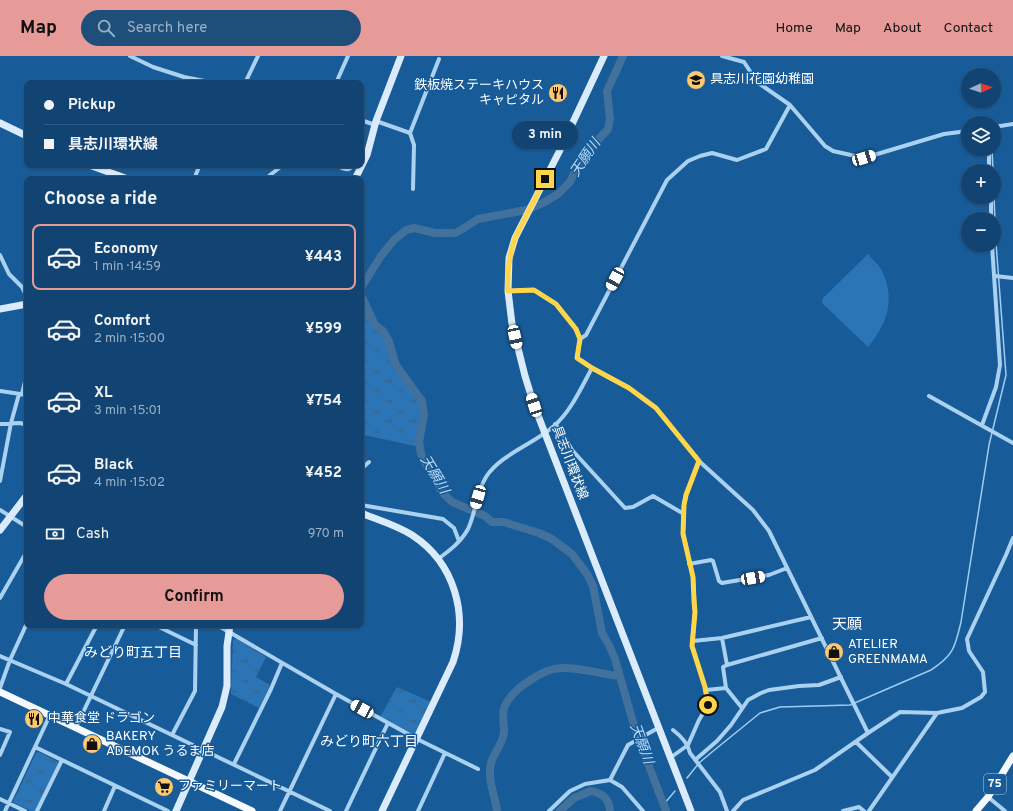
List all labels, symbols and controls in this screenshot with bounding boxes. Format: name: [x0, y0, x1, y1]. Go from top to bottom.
search box: [81, 10, 361, 46]
text: Map: [20, 16, 57, 40]
icon: search: [95, 17, 117, 39]
text: Search here: [127, 19, 207, 38]
text: Home: [776, 20, 813, 37]
text: Map: [835, 20, 861, 37]
text: About: [883, 20, 922, 37]
text: Contact: [944, 20, 993, 37]
north arrow: [961, 68, 1001, 108]
map controls: [961, 68, 1001, 252]
school or university icon: 具志川花園幼稚園: [685, 69, 707, 91]
place label: 具志川花園幼稚園: [710, 72, 814, 88]
place label: 鉄板焼ステーキハウス キャピタル: [414, 78, 544, 109]
restaurant icon: 鉄板焼ステーキハウス キャピタル: [547, 82, 569, 104]
text: Pickup: [68, 96, 116, 115]
button: layers: [961, 116, 1001, 156]
callout: 3 min: [512, 121, 578, 149]
text: 3 min: [528, 127, 562, 143]
water label: 天願川: [567, 134, 606, 180]
text: 具志川環状線: [68, 136, 158, 155]
car: [851, 149, 877, 167]
button: +: [961, 164, 1001, 204]
route end: [536, 170, 554, 188]
text: Choose a ride: [44, 188, 157, 211]
button: −: [961, 212, 1001, 252]
icon: car: [46, 239, 82, 275]
text: Economy: [94, 240, 158, 259]
text: ¥443: [305, 248, 342, 267]
text: 1 min · 14:59: [94, 259, 161, 275]
car: [604, 266, 626, 292]
icon: car: [46, 311, 82, 347]
text: Comfort: [94, 312, 151, 331]
text: ¥599: [305, 320, 342, 339]
car: [507, 324, 523, 350]
text: 2 min · 15:00: [94, 331, 165, 347]
icon: car: [46, 383, 82, 419]
text: XL: [94, 384, 112, 403]
text: ¥754: [306, 392, 342, 411]
car: [525, 392, 543, 418]
text: 3 min · 15:01: [94, 403, 162, 419]
street label: 具志川環状線: [548, 423, 591, 502]
water label: 天願川: [416, 453, 453, 499]
icon: car: [46, 455, 82, 491]
text: Black: [94, 456, 134, 475]
text: ¥452: [305, 464, 342, 483]
text: 4 min · 15:02: [94, 475, 165, 491]
car: [469, 484, 487, 510]
icon: cash: [44, 523, 66, 545]
text: Cash: [76, 525, 109, 544]
text: 970 m: [308, 526, 344, 542]
car: [740, 570, 766, 586]
button: Confirm: [44, 574, 344, 620]
district label: 天願: [832, 616, 862, 635]
place label: ATELIER GREENMAMA: [848, 637, 928, 668]
shop icon: ATELIER GREENMAMA: [823, 641, 845, 663]
district label: みどり町五丁目: [84, 645, 182, 662]
route start: [699, 696, 717, 714]
car: [349, 698, 375, 720]
restaurant icon: 中華食堂 ドラゴン: [23, 708, 45, 730]
place label: 中華食堂 ドラゴン: [48, 711, 155, 727]
water label: 天願川: [626, 721, 657, 769]
place label: BAKERY ADEMOK うるま店: [106, 729, 215, 760]
shop icon: BAKERY ADEMOK うるま店: [81, 733, 103, 755]
district label: みどり町六丁目: [320, 734, 418, 751]
road number: 75: [984, 774, 1006, 794]
supermarket icon: ファミリーマート: [153, 776, 175, 798]
place label: ファミリーマート: [178, 779, 282, 795]

